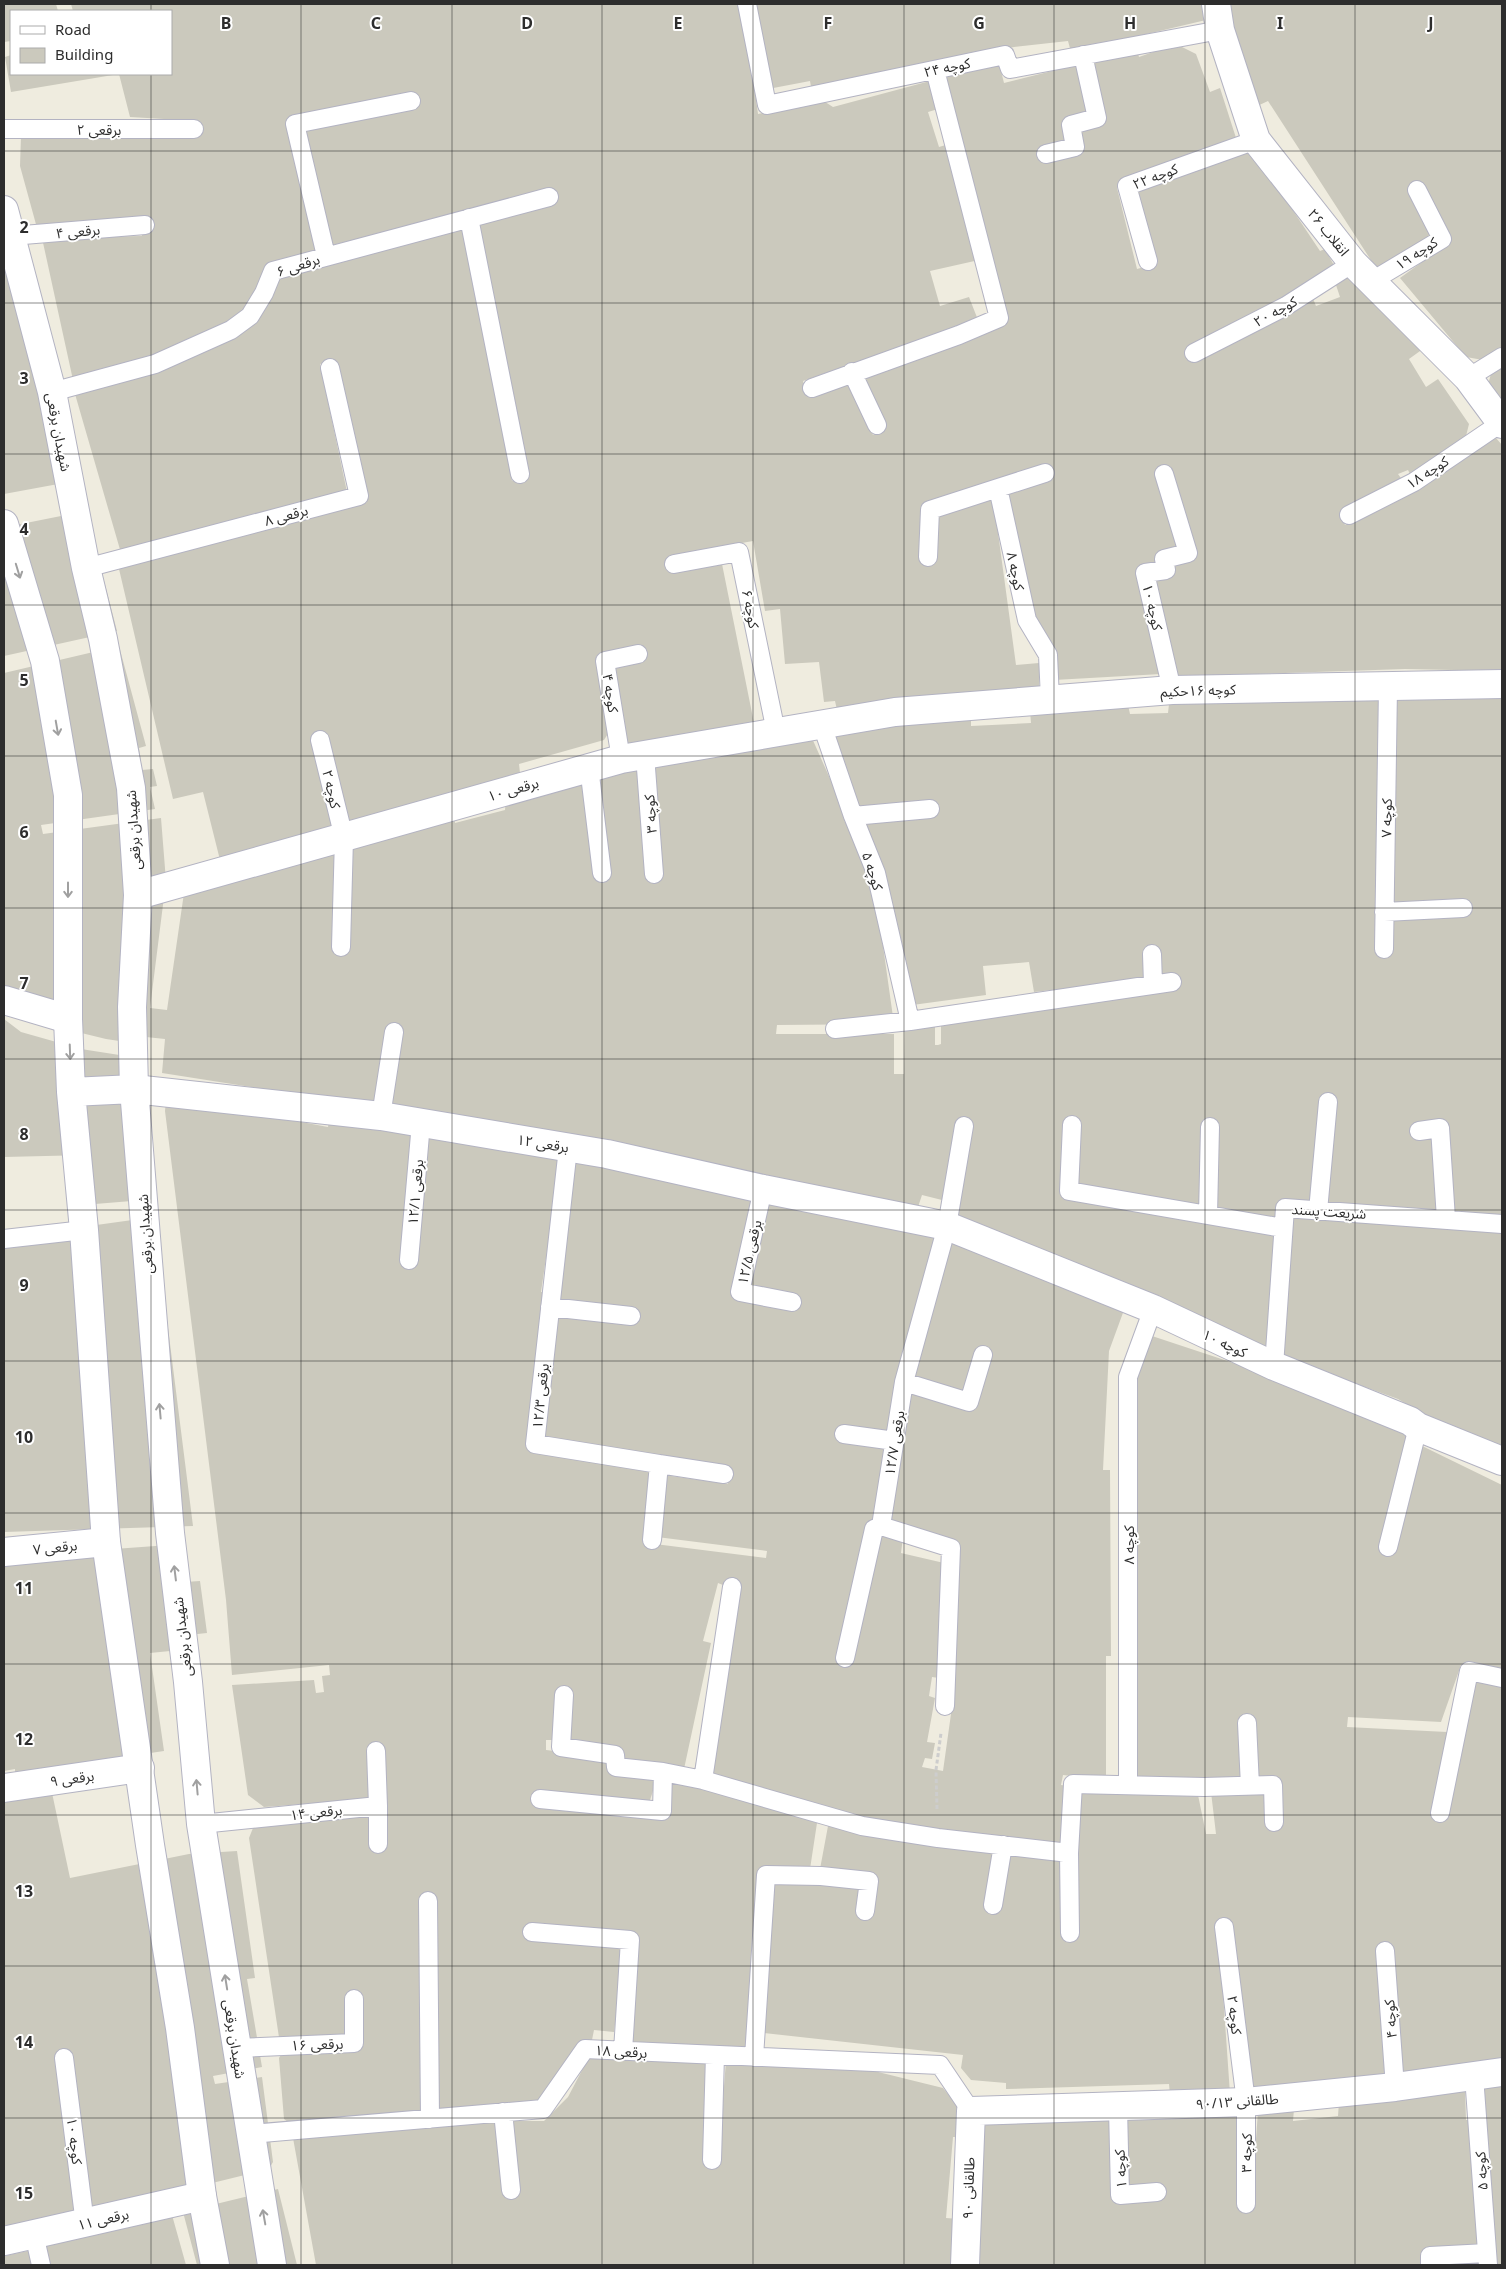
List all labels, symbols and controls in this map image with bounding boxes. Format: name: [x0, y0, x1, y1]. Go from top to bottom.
legend: [10, 10, 172, 75]
text: B: [221, 12, 231, 34]
text: C: [371, 12, 381, 34]
text: D: [521, 12, 533, 34]
text: E: [674, 12, 683, 34]
text: F: [824, 12, 832, 34]
text: G: [973, 12, 985, 34]
text: H: [1124, 12, 1136, 34]
text: I: [1277, 12, 1283, 34]
text: J: [1426, 12, 1434, 34]
text: Road: [55, 19, 91, 39]
text: Building: [55, 44, 113, 64]
street label: کوچه ۲۴: [922, 53, 972, 82]
street label: برقعی ۲: [77, 120, 121, 139]
street label: کوچه ۲۲: [1130, 159, 1181, 194]
street label: انقلاب ۲۶: [1304, 204, 1354, 260]
text: 2: [19, 216, 29, 238]
street label: برقعی ۴: [55, 220, 101, 242]
street label: کوچه ۱۹: [1391, 232, 1442, 275]
street label: برقعی ۶: [274, 249, 322, 281]
street label: کوچه ۲۰: [1250, 291, 1301, 332]
text: 3: [19, 367, 29, 389]
street label: شهیدان برقعی: [42, 391, 76, 473]
street label: کوچه ۱۸: [1402, 451, 1453, 494]
street label: برقعی ۸: [262, 500, 310, 530]
text: 4: [19, 518, 29, 540]
street label: کوچه ۸: [1002, 550, 1029, 593]
one-way arrow: [13, 562, 23, 578]
street label: کوچه ۱۰: [1137, 582, 1168, 633]
street label: کوچه ۶: [737, 588, 764, 630]
text: 5: [19, 669, 29, 691]
street label: کوچه ۴: [598, 672, 623, 714]
street label: کوچه ۱۶حکیم: [1160, 679, 1236, 703]
one-way arrow: [52, 720, 62, 736]
street label: کوچه ۲: [317, 768, 346, 811]
street label: برقعی ۱۰: [485, 773, 541, 805]
street label: شهیدان برقعی: [121, 789, 145, 871]
street label: کوچه ۳: [639, 794, 662, 834]
street label: کوچه ۷: [1376, 798, 1397, 838]
text: 6: [19, 821, 29, 843]
street label: کوچه ۵: [857, 849, 888, 893]
one-way arrow: [63, 881, 73, 897]
text: 7: [19, 972, 29, 994]
one-way arrow: [65, 1044, 74, 1060]
text: 8: [19, 1123, 29, 1145]
street label: برقعی ۱۲: [516, 1130, 571, 1157]
street label: برقعی ۱۲/۱: [403, 1158, 427, 1226]
street label: شهیدان برقعی: [133, 1193, 157, 1275]
street label: شریعت پسند: [1291, 1199, 1367, 1224]
street label: برقعی ۱۲/۵: [732, 1218, 766, 1286]
text: 9: [19, 1274, 29, 1296]
street label: کوچه ۱۰: [1199, 1324, 1251, 1363]
street label: برقعی ۱۲/۳: [527, 1362, 553, 1430]
one-way arrow: [155, 1403, 165, 1419]
street label: برقعی ۱۲/۷: [879, 1409, 909, 1477]
text: 10: [15, 1426, 33, 1448]
street label: کوچه ۸: [1119, 1525, 1139, 1565]
street label: برقعی ۷: [32, 1535, 78, 1559]
one-way arrow: [170, 1565, 180, 1581]
text: 11: [15, 1577, 33, 1599]
street label: شهیدان برقعی: [168, 1596, 196, 1678]
text: 12: [15, 1728, 33, 1750]
street label: برقعی ۹: [49, 1765, 96, 1790]
one-way arrow: [192, 1779, 202, 1795]
street label: برقعی ۱۴: [289, 1800, 343, 1824]
text: 13: [15, 1880, 33, 1902]
one-way arrow: [220, 1975, 230, 1991]
street label: کوچه ۲: [1222, 1994, 1247, 2036]
street label: شهیدان برقعی: [219, 1998, 251, 2080]
street label: کوچه ۴: [1379, 1999, 1402, 2039]
text: 14: [15, 2031, 33, 2053]
street label: برقعی ۱۶: [290, 2034, 344, 2054]
street label: برقعی ۱۸: [594, 2040, 648, 2062]
street label: طالقانی ۹۰/۱۳: [1195, 2089, 1279, 2113]
street label: کوچه ۱۰: [62, 2116, 87, 2166]
street label: کوچه ۳: [1236, 2133, 1257, 2173]
street label: کوچه ۱: [1109, 2149, 1132, 2189]
street label: کوچه ۵: [1470, 2151, 1493, 2191]
street label: طالقانی ۹۰: [957, 2157, 979, 2219]
text: 15: [15, 2182, 33, 2204]
street label: برقعی ۱۱: [75, 2204, 131, 2234]
one-way arrow: [258, 2210, 268, 2226]

